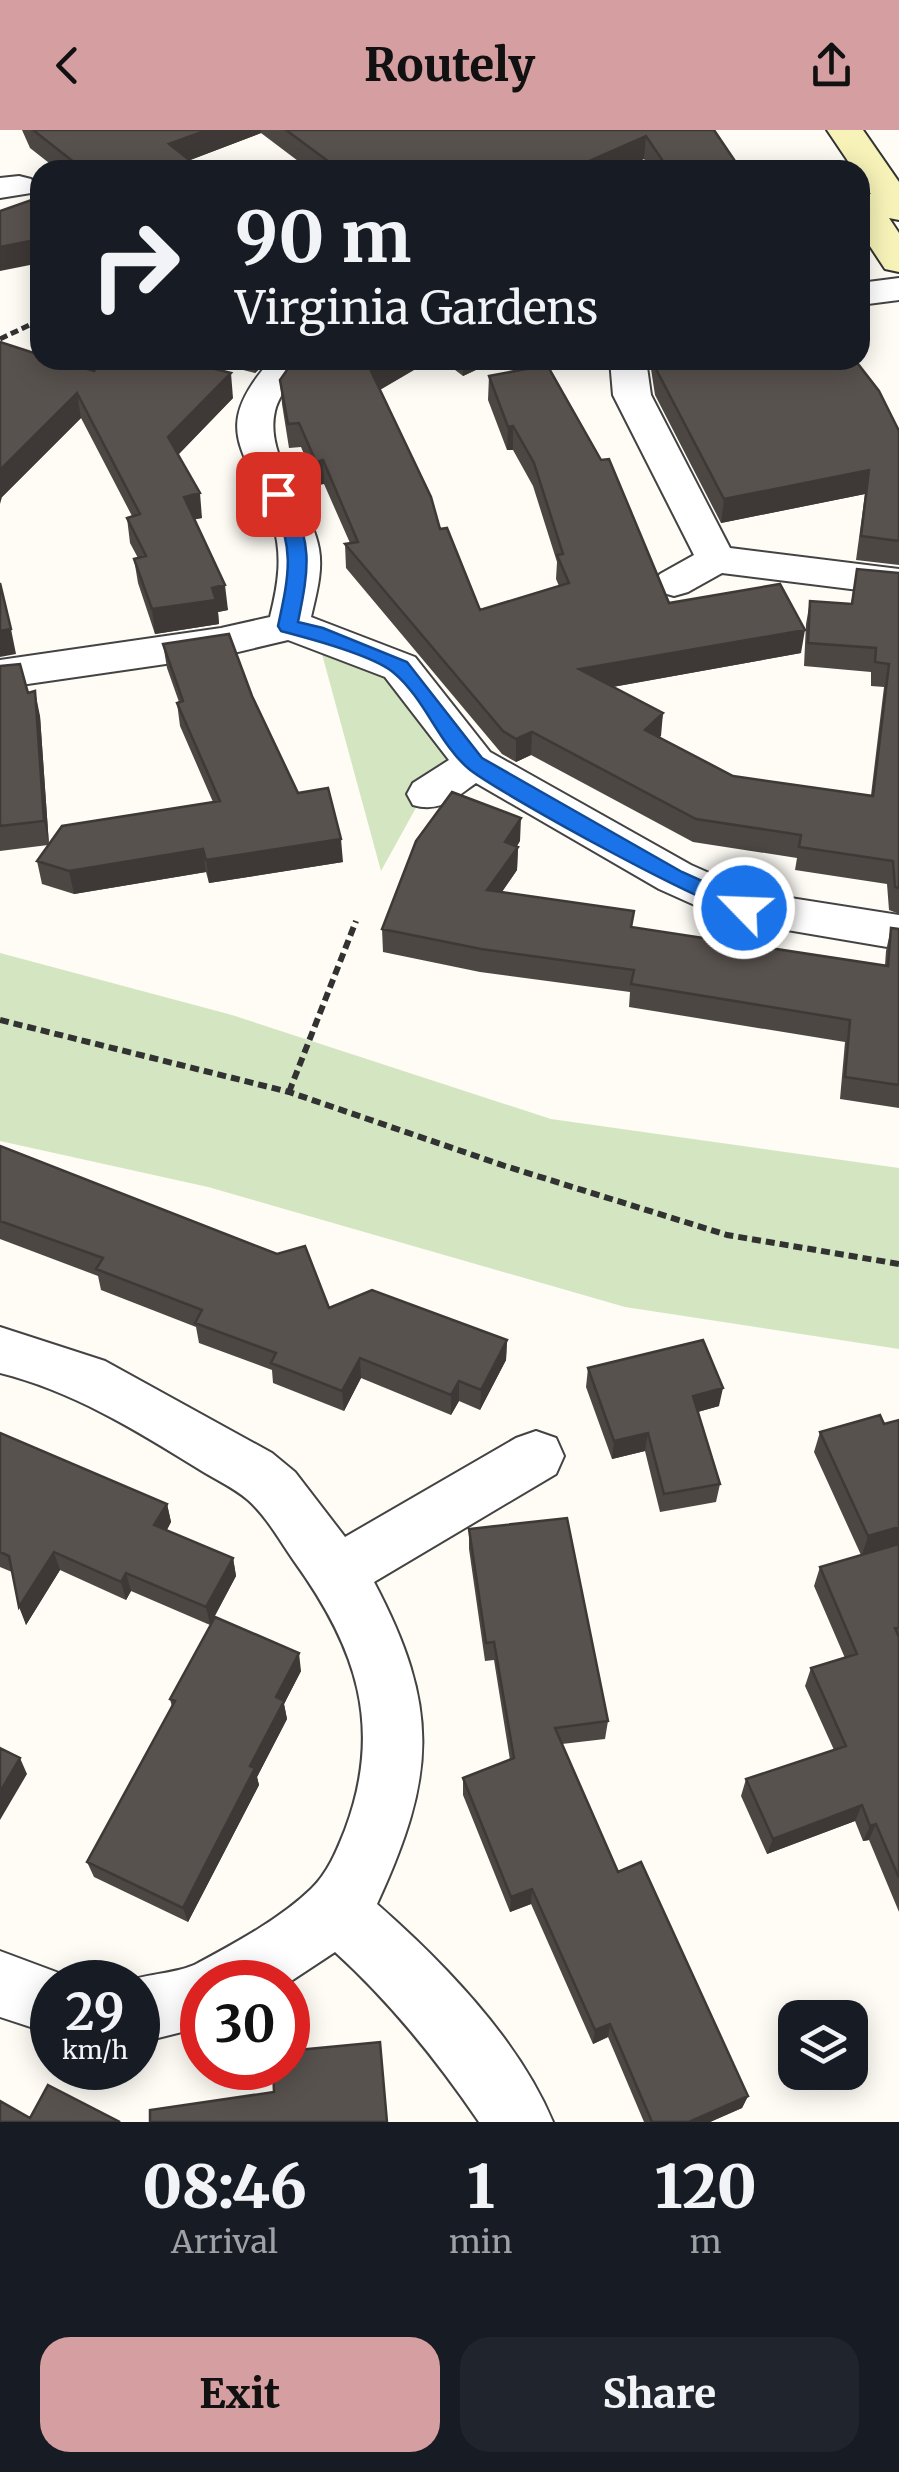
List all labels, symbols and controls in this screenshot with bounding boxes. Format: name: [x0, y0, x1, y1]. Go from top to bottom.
text: Routely: [364, 37, 535, 93]
icon: back: [40, 38, 95, 93]
icon: share: [804, 38, 859, 93]
text: 90 m: [235, 193, 412, 281]
icon: right: [70, 200, 200, 330]
text: Virginia Gardens: [235, 280, 598, 336]
pin: [236, 452, 321, 537]
icon: arrive: [251, 467, 306, 522]
position arrow: [692, 856, 796, 960]
speed limit sign: 30: [180, 1960, 310, 2090]
text: 29: [65, 1981, 125, 2044]
map controls: [778, 2000, 868, 2090]
button: layers: [778, 2000, 868, 2090]
text: km/h: [62, 2034, 128, 2066]
text: 08:46: [142, 2149, 307, 2224]
text: 1: [467, 2149, 495, 2224]
text: 120: [655, 2149, 757, 2224]
text: Arrival: [171, 2222, 278, 2262]
text: min: [449, 2222, 512, 2262]
text: m: [690, 2222, 722, 2262]
button: Exit: [40, 2337, 440, 2452]
button: Share: [460, 2337, 859, 2452]

